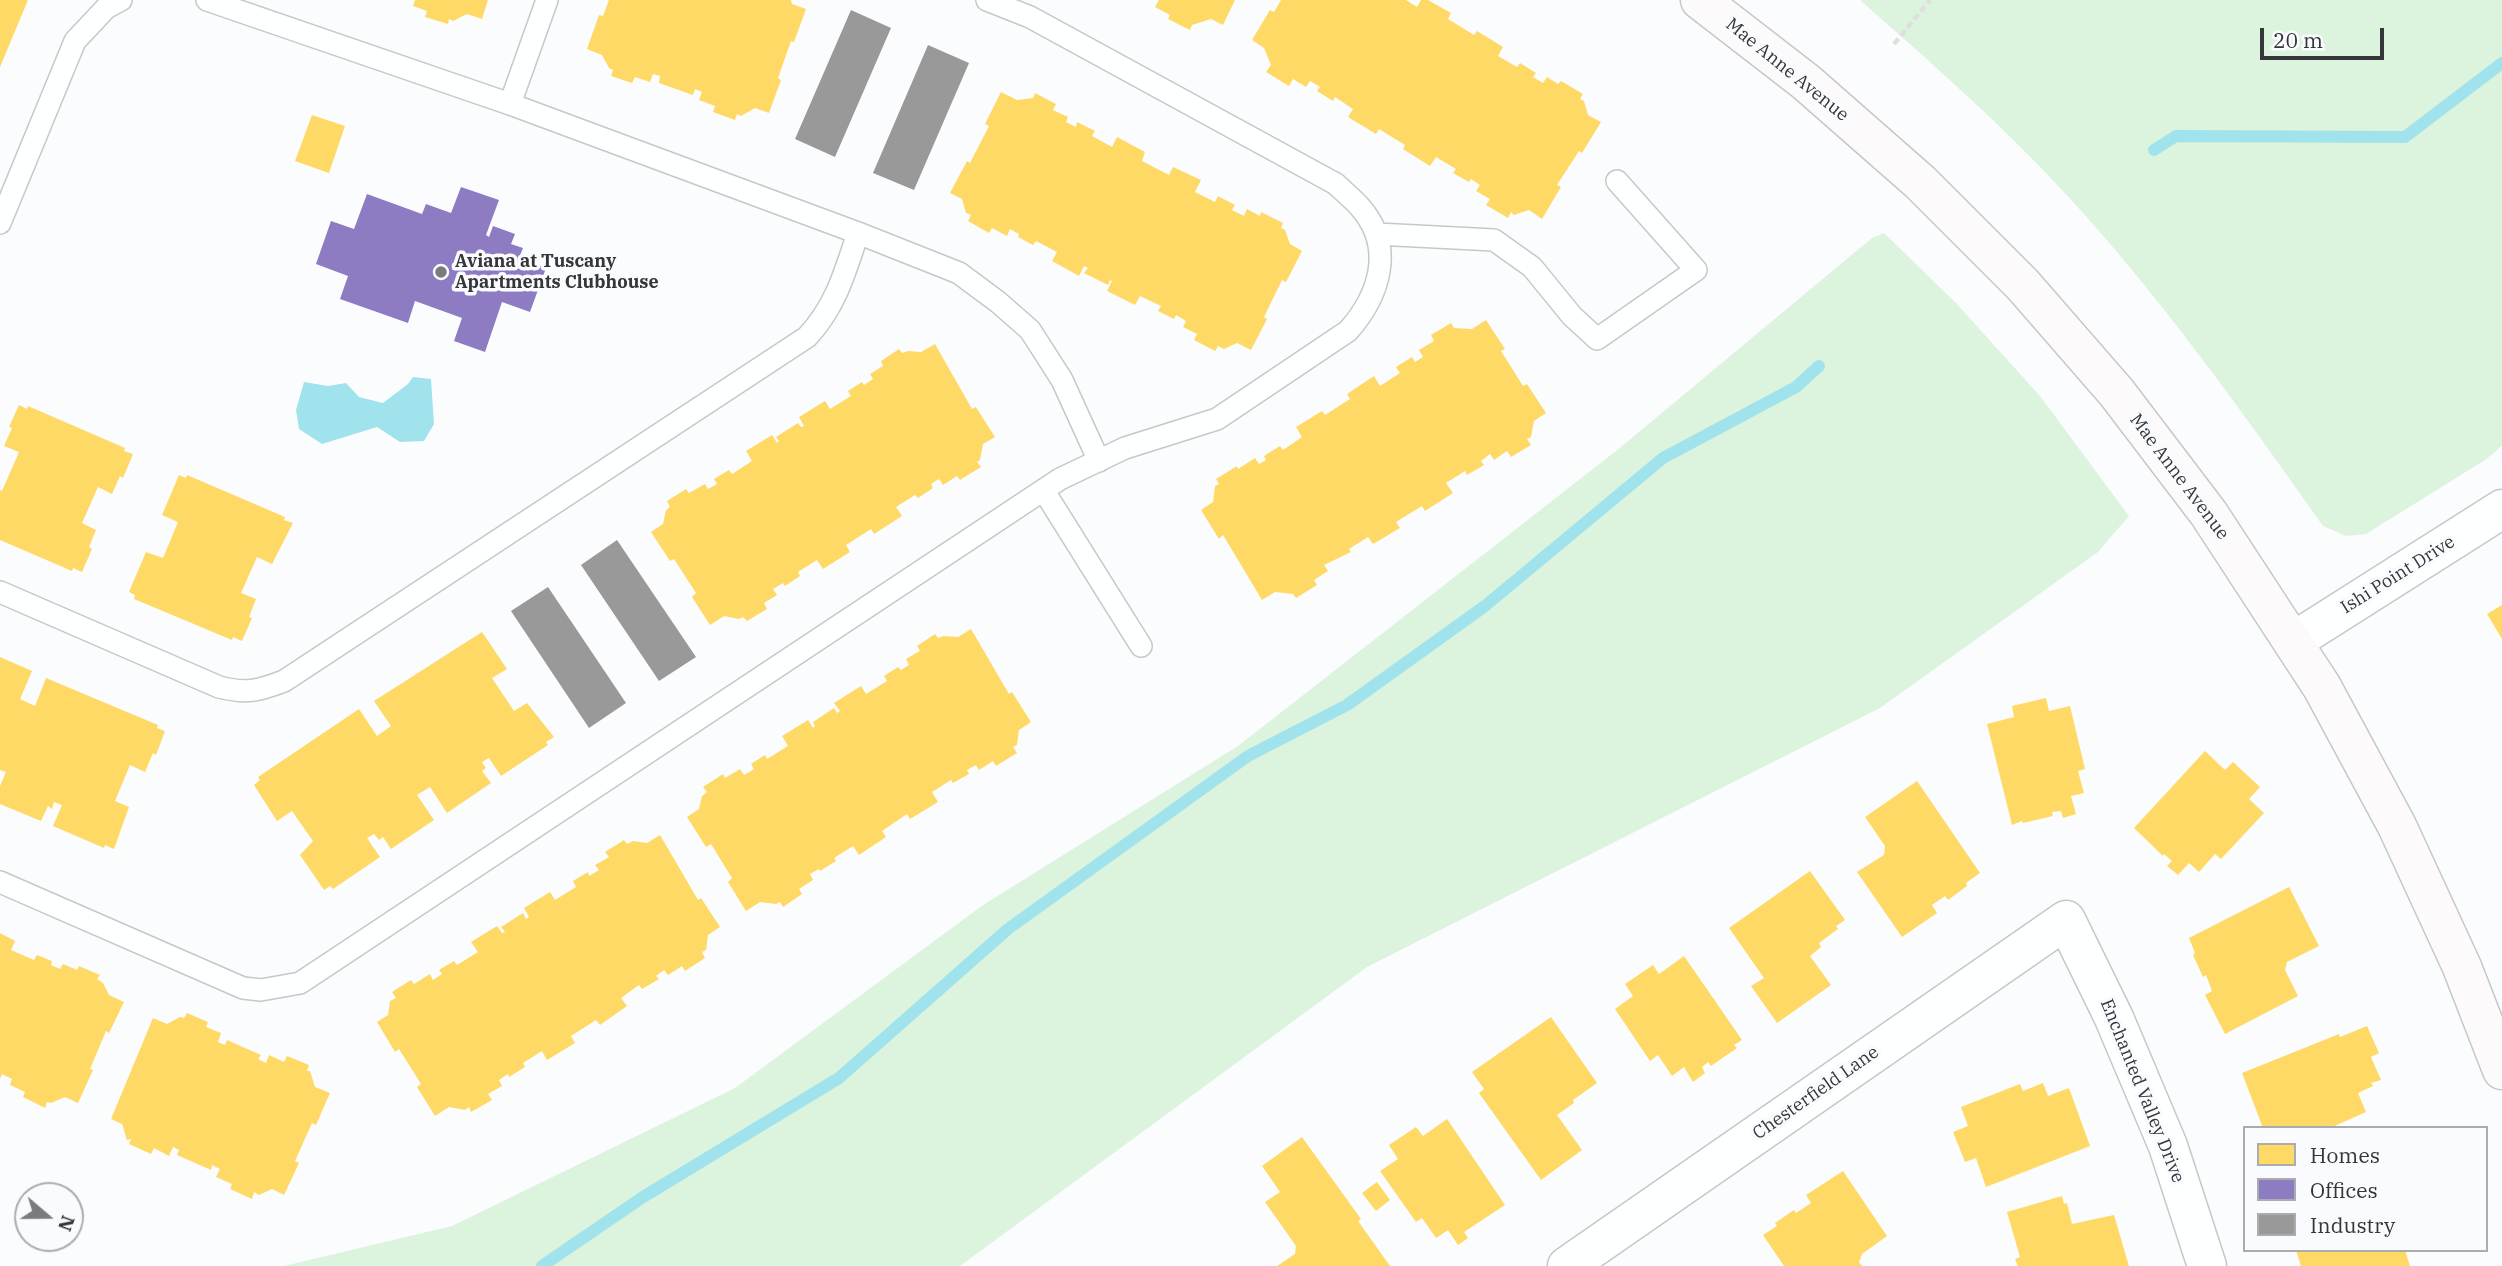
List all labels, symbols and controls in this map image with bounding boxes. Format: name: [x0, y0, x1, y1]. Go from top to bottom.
street label: Mae Anne Avenue: [1721, 14, 1853, 126]
scale bar: [2264, 14, 2388, 58]
text: 20 m: [2273, 26, 2323, 54]
place label: Aviana at Tuscany Apartments Clubhouse: [455, 251, 659, 294]
marker: Aviana at Tuscany Apartments Clubhouse: [433, 264, 449, 280]
street label: Mae Anne Avenue: [2125, 410, 2233, 544]
street label: Ishi Point Drive: [2337, 531, 2459, 619]
street label: Enchanted Valley Drive: [2095, 996, 2189, 1186]
street label: Chesterfield Lane: [1749, 1042, 1883, 1144]
legend: [2243, 1126, 2488, 1252]
text: Homes: [2310, 1141, 2380, 1169]
text: Offices: [2310, 1176, 2378, 1204]
north arrow: [14, 1182, 84, 1252]
text: Industry: [2310, 1211, 2395, 1239]
text: N: [53, 1212, 81, 1235]

